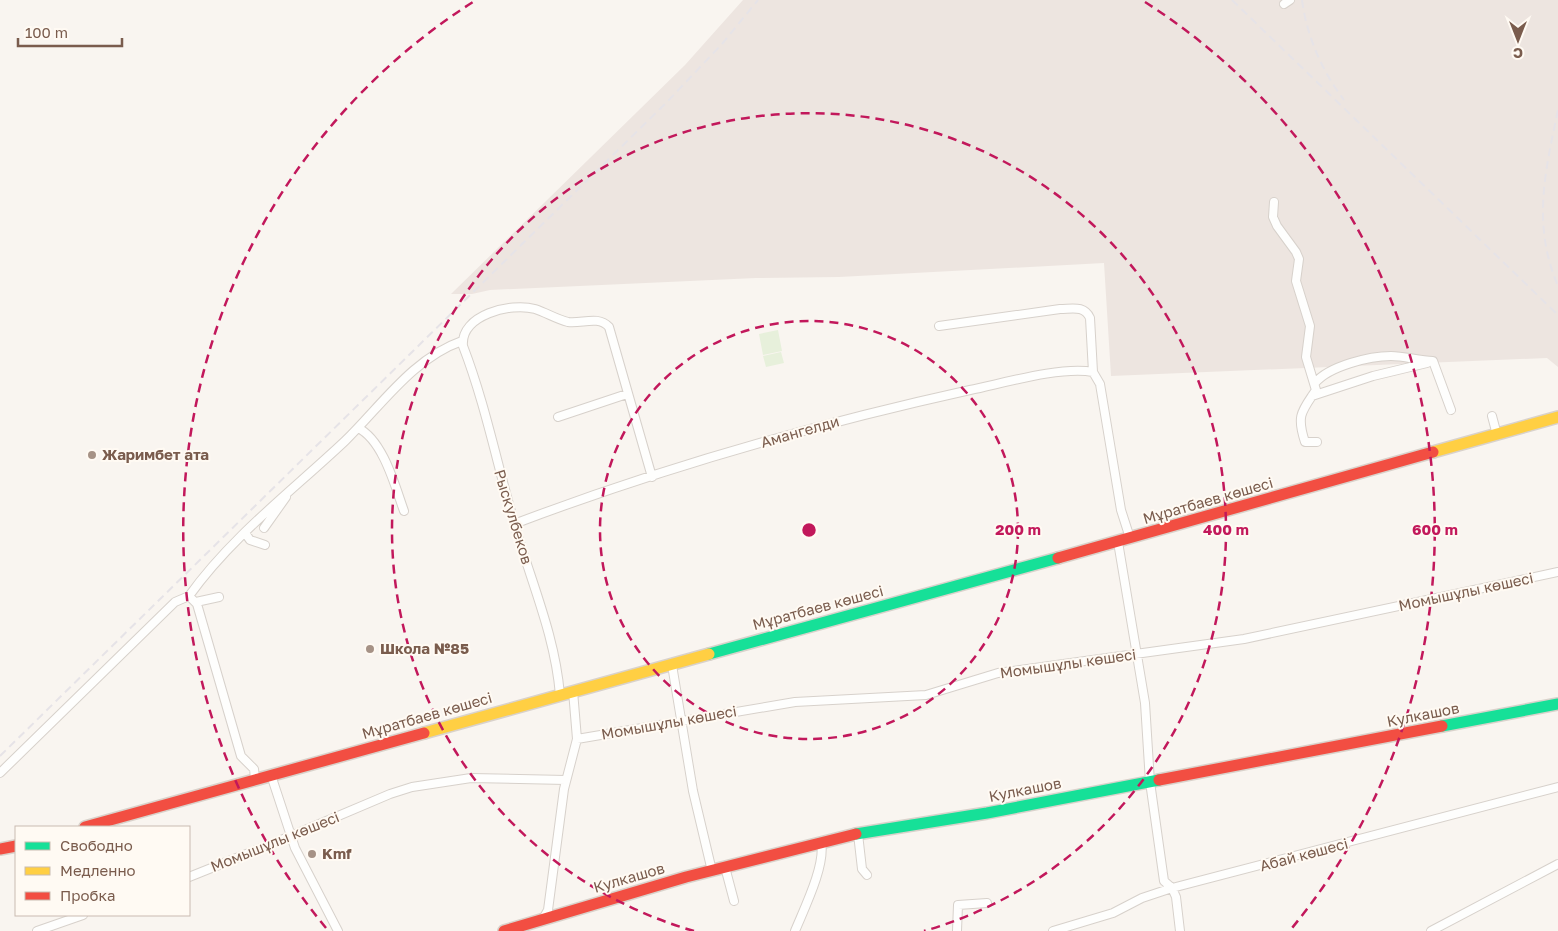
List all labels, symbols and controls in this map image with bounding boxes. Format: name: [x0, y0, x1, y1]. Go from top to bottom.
scale bar: [18, 15, 121, 47]
north arrow: [1493, 15, 1543, 65]
text: 100 m: [25, 23, 68, 41]
text: С: [1513, 45, 1523, 62]
street label: Амангелди: [758, 411, 841, 451]
place label: Жаримбет ата: [102, 445, 209, 463]
marker: Жаримбет ата: [86, 449, 98, 461]
street label: Рыскулбеков: [491, 467, 537, 566]
street label: Мұратбаев көшесі: [1141, 473, 1275, 528]
text: 200 m: [995, 520, 1041, 538]
text: 400 m: [1203, 520, 1249, 538]
text: 600 m: [1412, 520, 1458, 538]
centre of rings: [800, 521, 818, 539]
street label: Момышұлы көшесі: [1397, 568, 1535, 615]
street label: Мұратбаев көшесі: [750, 581, 885, 634]
place label: Школа №85: [380, 639, 469, 657]
marker: Школа №85: [364, 643, 376, 655]
street label: Момышұлы көшесі: [999, 645, 1137, 682]
street label: Мұратбаев көшесі: [360, 688, 494, 743]
street label: Кулкашов: [1385, 698, 1461, 730]
street label: Момышұлы көшесі: [600, 701, 738, 744]
street label: Кулкашов: [987, 773, 1063, 805]
street label: Момышұлы көшесі: [208, 807, 342, 876]
legend: [15, 826, 190, 916]
street label: Абай көшесі: [1258, 834, 1350, 874]
text: Свободно: [60, 836, 133, 854]
place label: Kmf: [322, 844, 352, 862]
marker: Kmf: [306, 848, 318, 860]
street label: Кулкашов: [591, 858, 666, 896]
text: Медленно: [60, 861, 136, 879]
text: Пробка: [60, 886, 115, 904]

